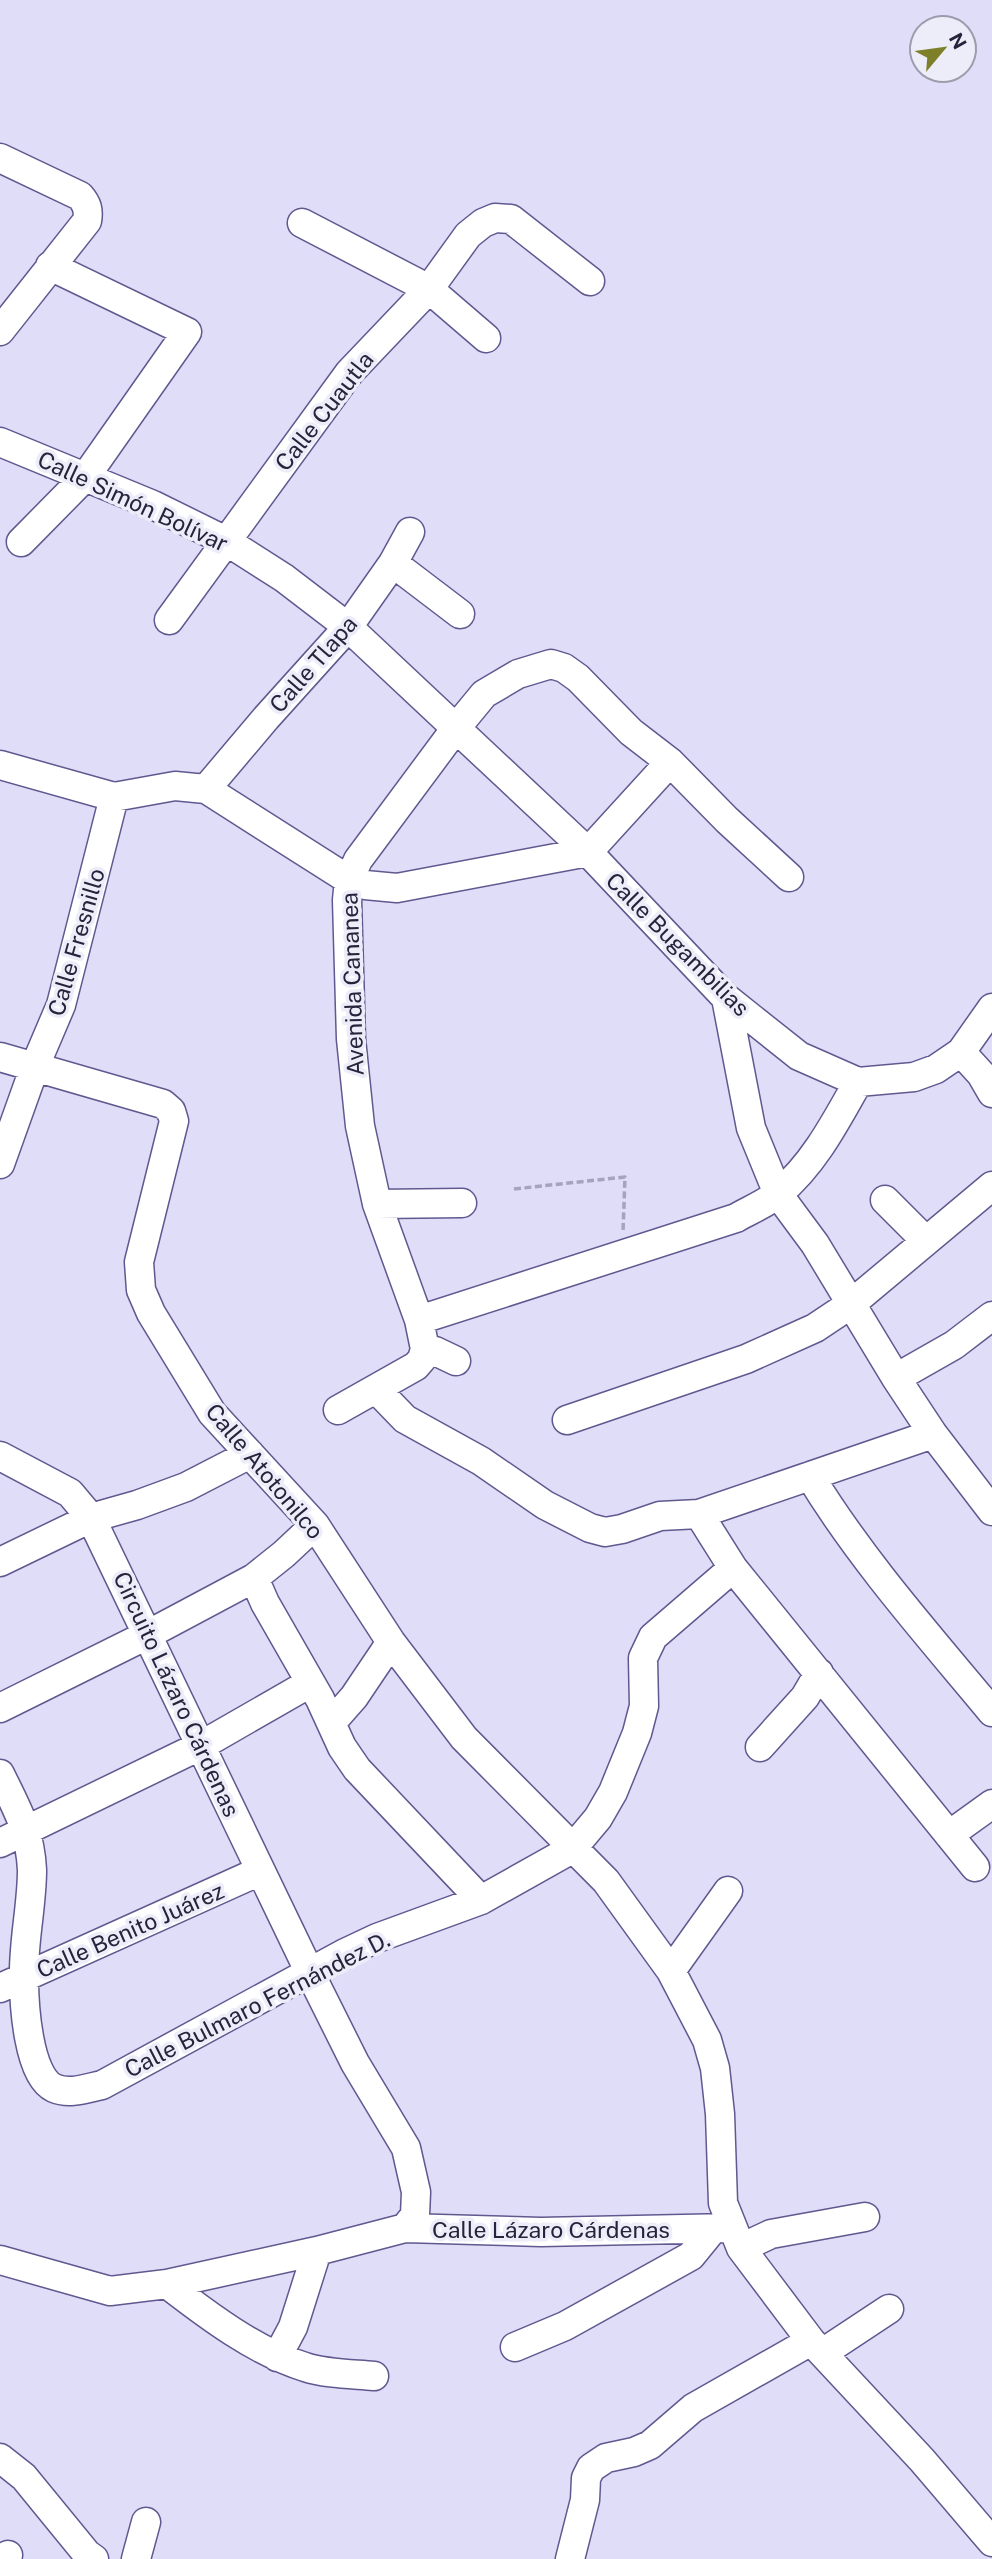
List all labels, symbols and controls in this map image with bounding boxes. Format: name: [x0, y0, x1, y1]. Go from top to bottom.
north arrow: [908, 14, 978, 84]
text: N: [945, 29, 971, 53]
street label: Calle Cuautla: [269, 346, 379, 476]
street label: Calle Simón Bolívar: [34, 445, 232, 557]
street label: Calle Tlapa: [264, 610, 362, 718]
street label: Calle Fresnillo: [42, 865, 110, 1019]
street label: Calle Bugambilias: [601, 867, 755, 1021]
street label: Avenida Cananea: [335, 892, 369, 1076]
street label: Calle Atotonilco: [200, 1398, 330, 1544]
street label: Circuito Lázaro Cárdenas: [108, 1567, 246, 1821]
street label: Calle Benito Juárez: [32, 1877, 228, 1983]
street label: Calle Bulmaro Fernández D.: [120, 1925, 394, 2083]
street label: Calle Lázaro Cárdenas: [432, 2216, 670, 2243]

